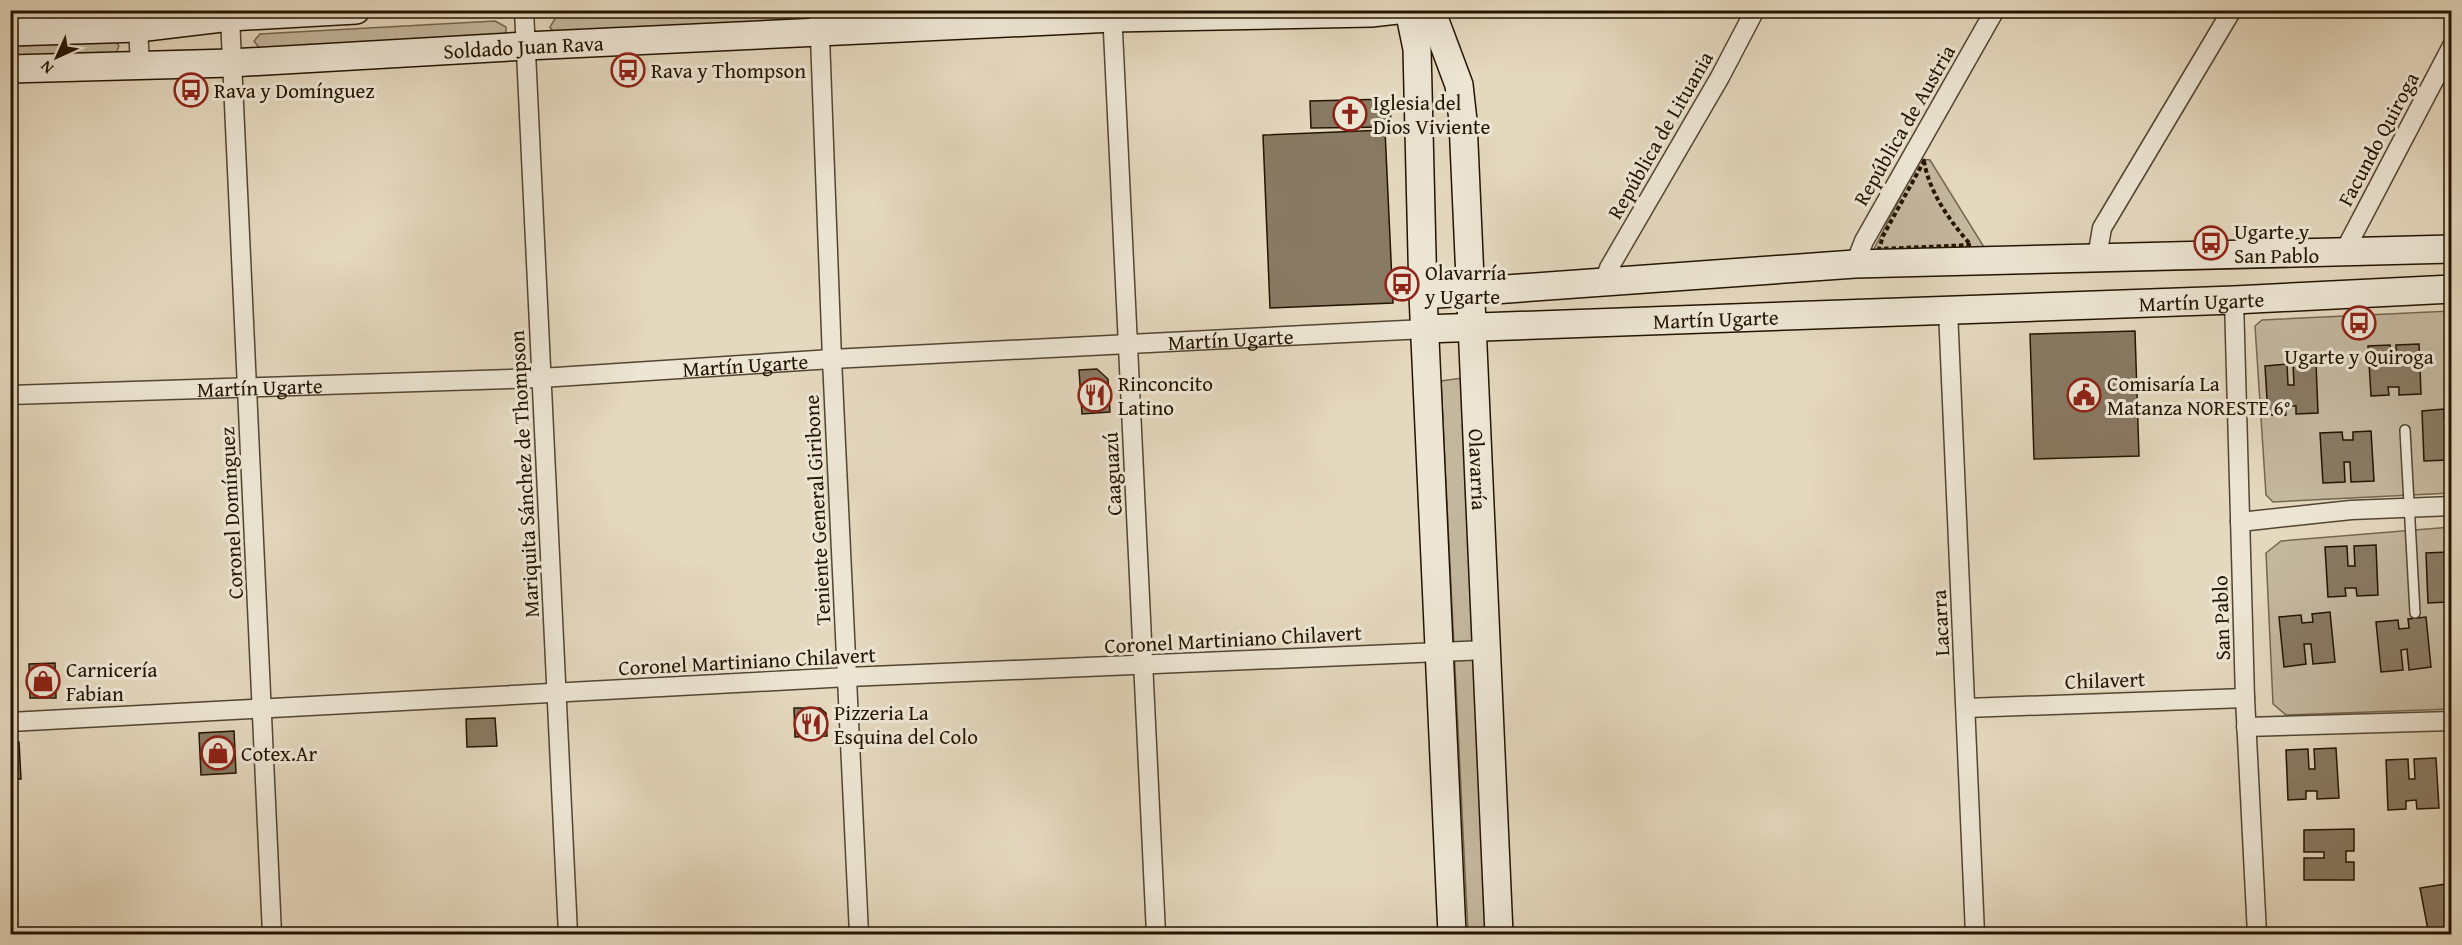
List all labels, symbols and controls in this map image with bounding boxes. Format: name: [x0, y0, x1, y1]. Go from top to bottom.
north arrow: [27, 27, 87, 87]
street label: Soldado Juan Rava: [442, 27, 604, 66]
street label: República de Austria: [1845, 39, 1963, 211]
street label: República de Lituania: [1599, 45, 1721, 225]
bus stop icon: Rava y Thompson: [610, 52, 646, 88]
text: N: [34, 55, 59, 80]
place label: Rava y Thompson: [651, 55, 806, 86]
street label: Facundo Quiroga: [2330, 66, 2426, 212]
bus stop icon: Rava y Domínguez: [173, 72, 209, 108]
place label: Rava y Domínguez: [214, 75, 375, 106]
place label: Iglesia del Dios Viviente: [1373, 87, 1490, 142]
church icon: Iglesia del Dios Viviente: [1332, 96, 1368, 132]
place label: Ugarte y San Pablo: [2234, 216, 2319, 271]
bus stop icon: Ugarte y San Pablo: [2193, 225, 2229, 261]
place label: Olavarría y Ugarte: [1424, 257, 1506, 312]
bus stop icon: Olavarría y Ugarte: [1384, 266, 1420, 302]
street label: Martín Ugarte: [2138, 283, 2265, 319]
street label: Martín Ugarte: [1652, 301, 1779, 336]
bus stop icon: Ugarte y Quiroga: [2341, 305, 2377, 341]
street label: Martín Ugarte: [1167, 320, 1294, 357]
street label: Mariquita Sánchez de Thompson: [501, 329, 547, 618]
place label: Ugarte y Quiroga: [2284, 341, 2434, 372]
street label: Martín Ugarte: [682, 345, 809, 384]
place label: Rinconcito Latino: [1118, 368, 1213, 423]
place label: Comisaría La Matanza NORESTE 6°: [2107, 368, 2291, 423]
street label: Martín Ugarte: [197, 369, 323, 405]
restaurant icon: Rinconcito Latino: [1077, 377, 1113, 413]
public building icon: Comisaría La Matanza NORESTE 6°: [2066, 377, 2102, 413]
street label: Teniente General Giribone: [795, 394, 839, 626]
street label: Coronel Domínguez: [211, 426, 251, 600]
street label: Olavarría: [1461, 428, 1496, 511]
street label: Caaguazú: [1094, 431, 1130, 517]
street label: San Pablo: [2204, 575, 2238, 661]
street label: Lacarra: [1923, 589, 1957, 657]
street label: Coronel Martiniano Chilavert: [1104, 617, 1363, 661]
street label: Coronel Martiniano Chilavert: [618, 639, 877, 683]
place label: Carnicería Fabian: [66, 654, 157, 709]
shop icon: Carnicería Fabian: [25, 663, 61, 699]
street label: Chilavert: [2064, 663, 2146, 697]
place label: Pizzeria La Esquina del Colo: [834, 697, 978, 752]
restaurant icon: Pizzeria La Esquina del Colo: [793, 706, 829, 742]
shop icon: Cotex.Ar: [200, 735, 236, 771]
place label: Cotex.Ar: [241, 738, 318, 769]

